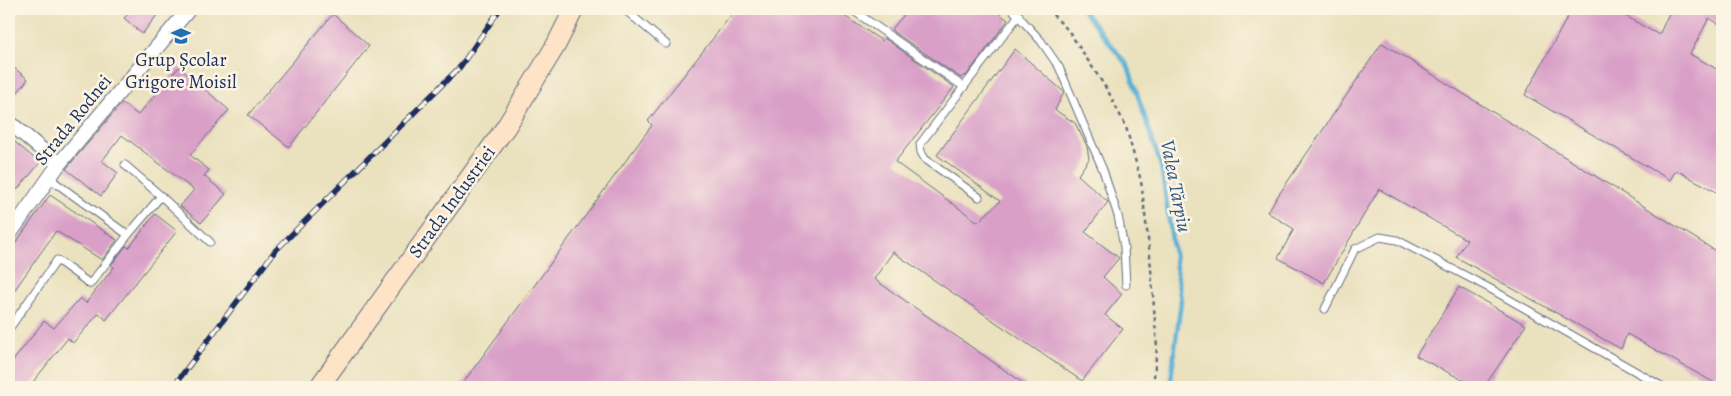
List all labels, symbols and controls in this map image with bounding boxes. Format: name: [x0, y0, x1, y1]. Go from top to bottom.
school or university icon: Grup Școlar Grigore Moisil: [170, 25, 192, 47]
place label: Grup Școlar Grigore Moisil: [125, 47, 237, 95]
street label: Strada Rodnei: [28, 69, 118, 171]
water label: Valea Tărpiu: [1154, 137, 1198, 235]
street label: Strada Industriei: [402, 141, 502, 263]

